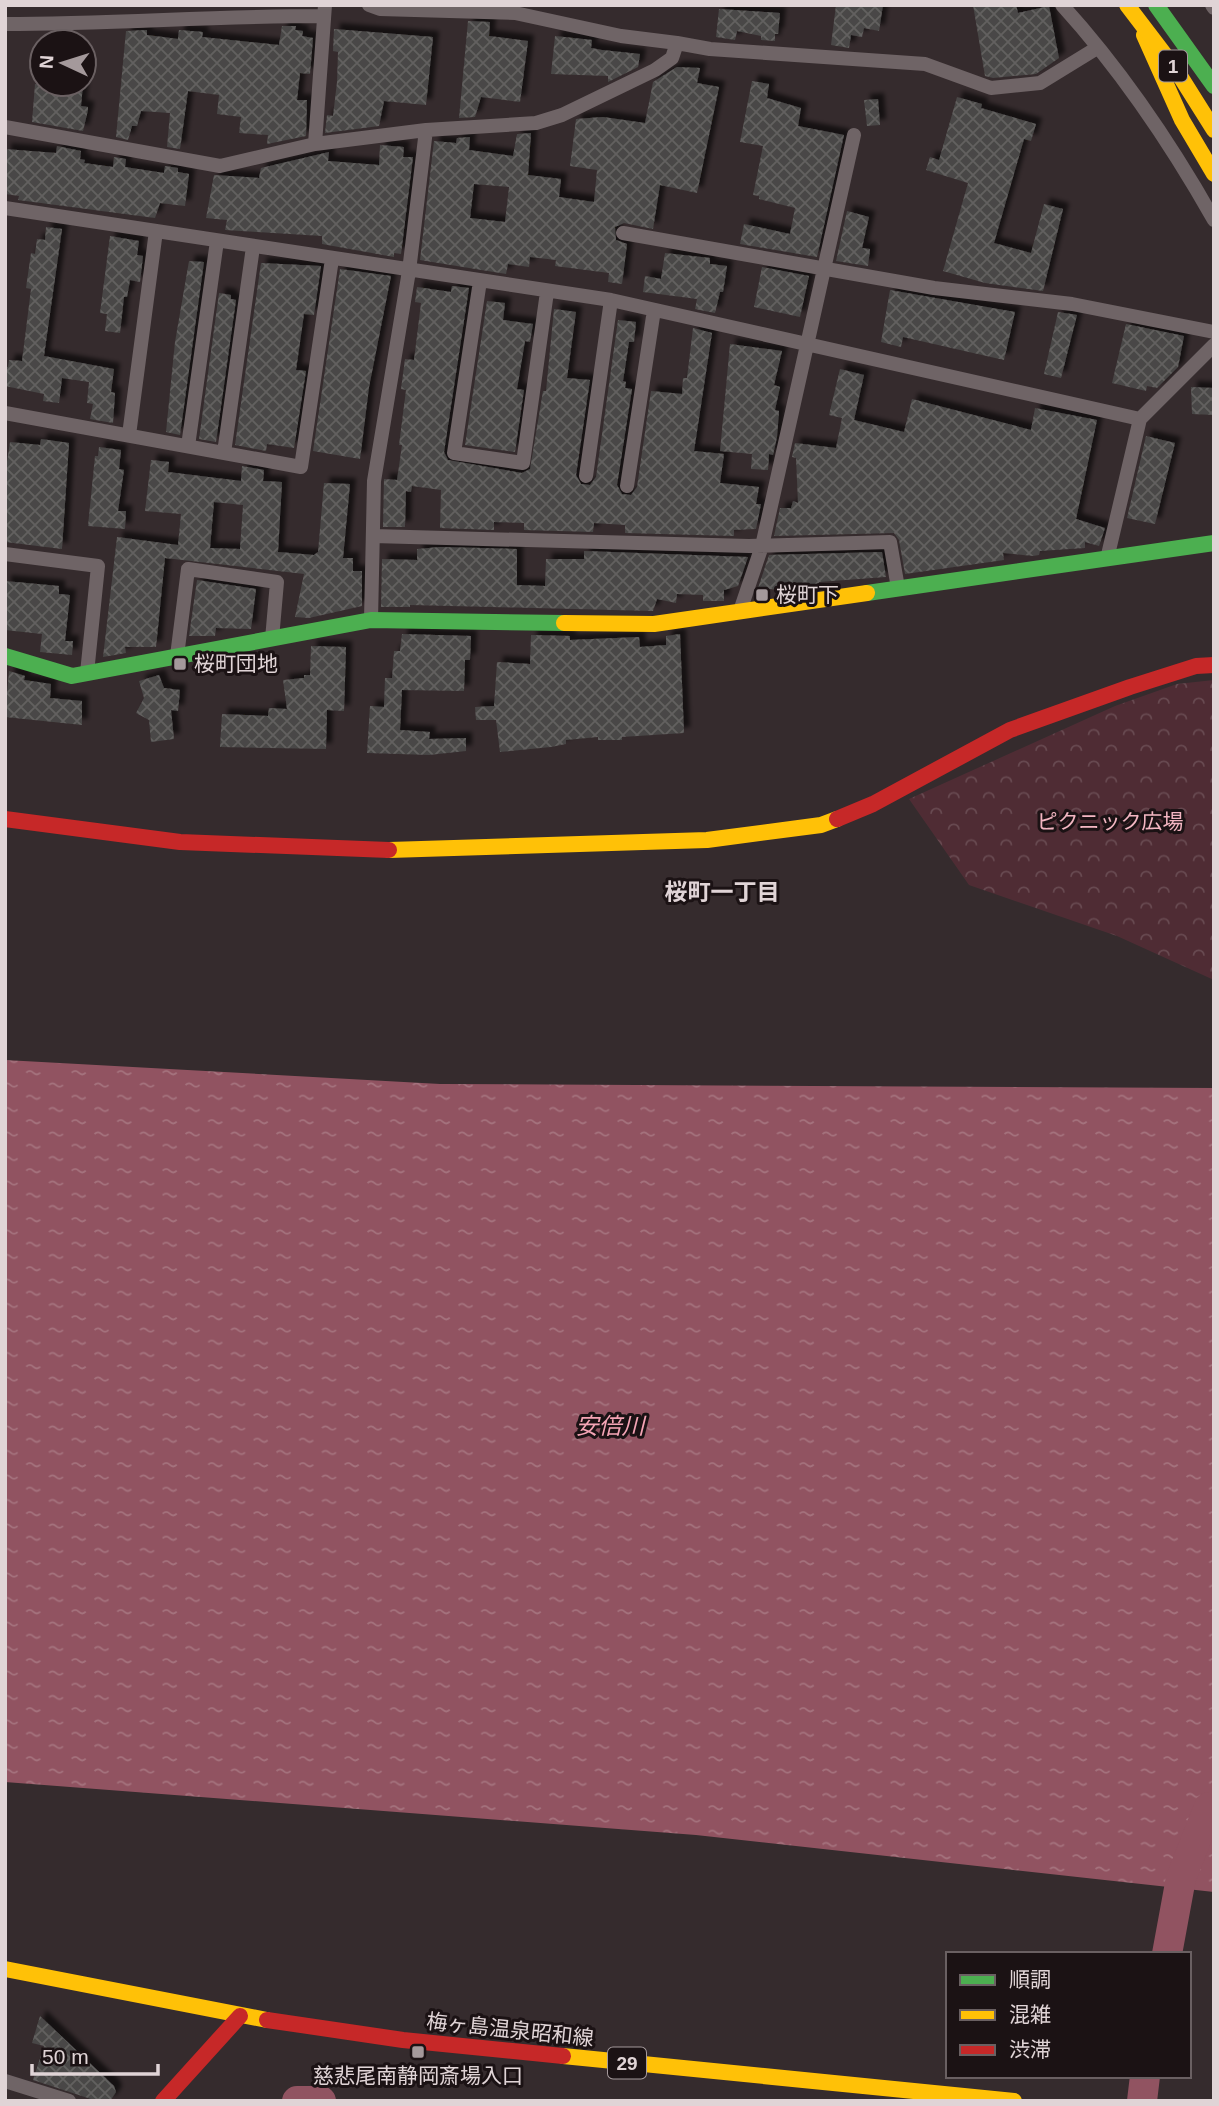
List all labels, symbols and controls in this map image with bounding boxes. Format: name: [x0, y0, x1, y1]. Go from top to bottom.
north arrow: [28, 28, 98, 98]
road number: 1: [1159, 50, 1187, 82]
text: N: [36, 54, 57, 69]
place label: 桜町下: [776, 583, 839, 606]
marker: 桜町下: [754, 587, 770, 603]
place label: 桜町団地: [194, 652, 278, 675]
marker: 桜町団地: [172, 656, 188, 672]
park label: ピクニック広場: [1037, 810, 1184, 833]
district label: 桜町一丁目: [665, 879, 780, 905]
water label: 安倍川: [576, 1413, 648, 1439]
legend: [946, 1952, 1191, 2078]
text: 順調: [1009, 1968, 1051, 1991]
text: 混雑: [1009, 2003, 1051, 2026]
street label: 梅ヶ島温泉昭和線: [425, 2009, 595, 2050]
scale bar: [32, 2032, 158, 2076]
text: 渋滞: [1009, 2038, 1051, 2061]
marker: 慈悲尾南静岡斎場入口: [410, 2044, 426, 2060]
text: 50 m: [42, 2045, 89, 2068]
road number: 29: [608, 2048, 646, 2078]
place label: 慈悲尾南静岡斎場入口: [313, 2064, 523, 2087]

